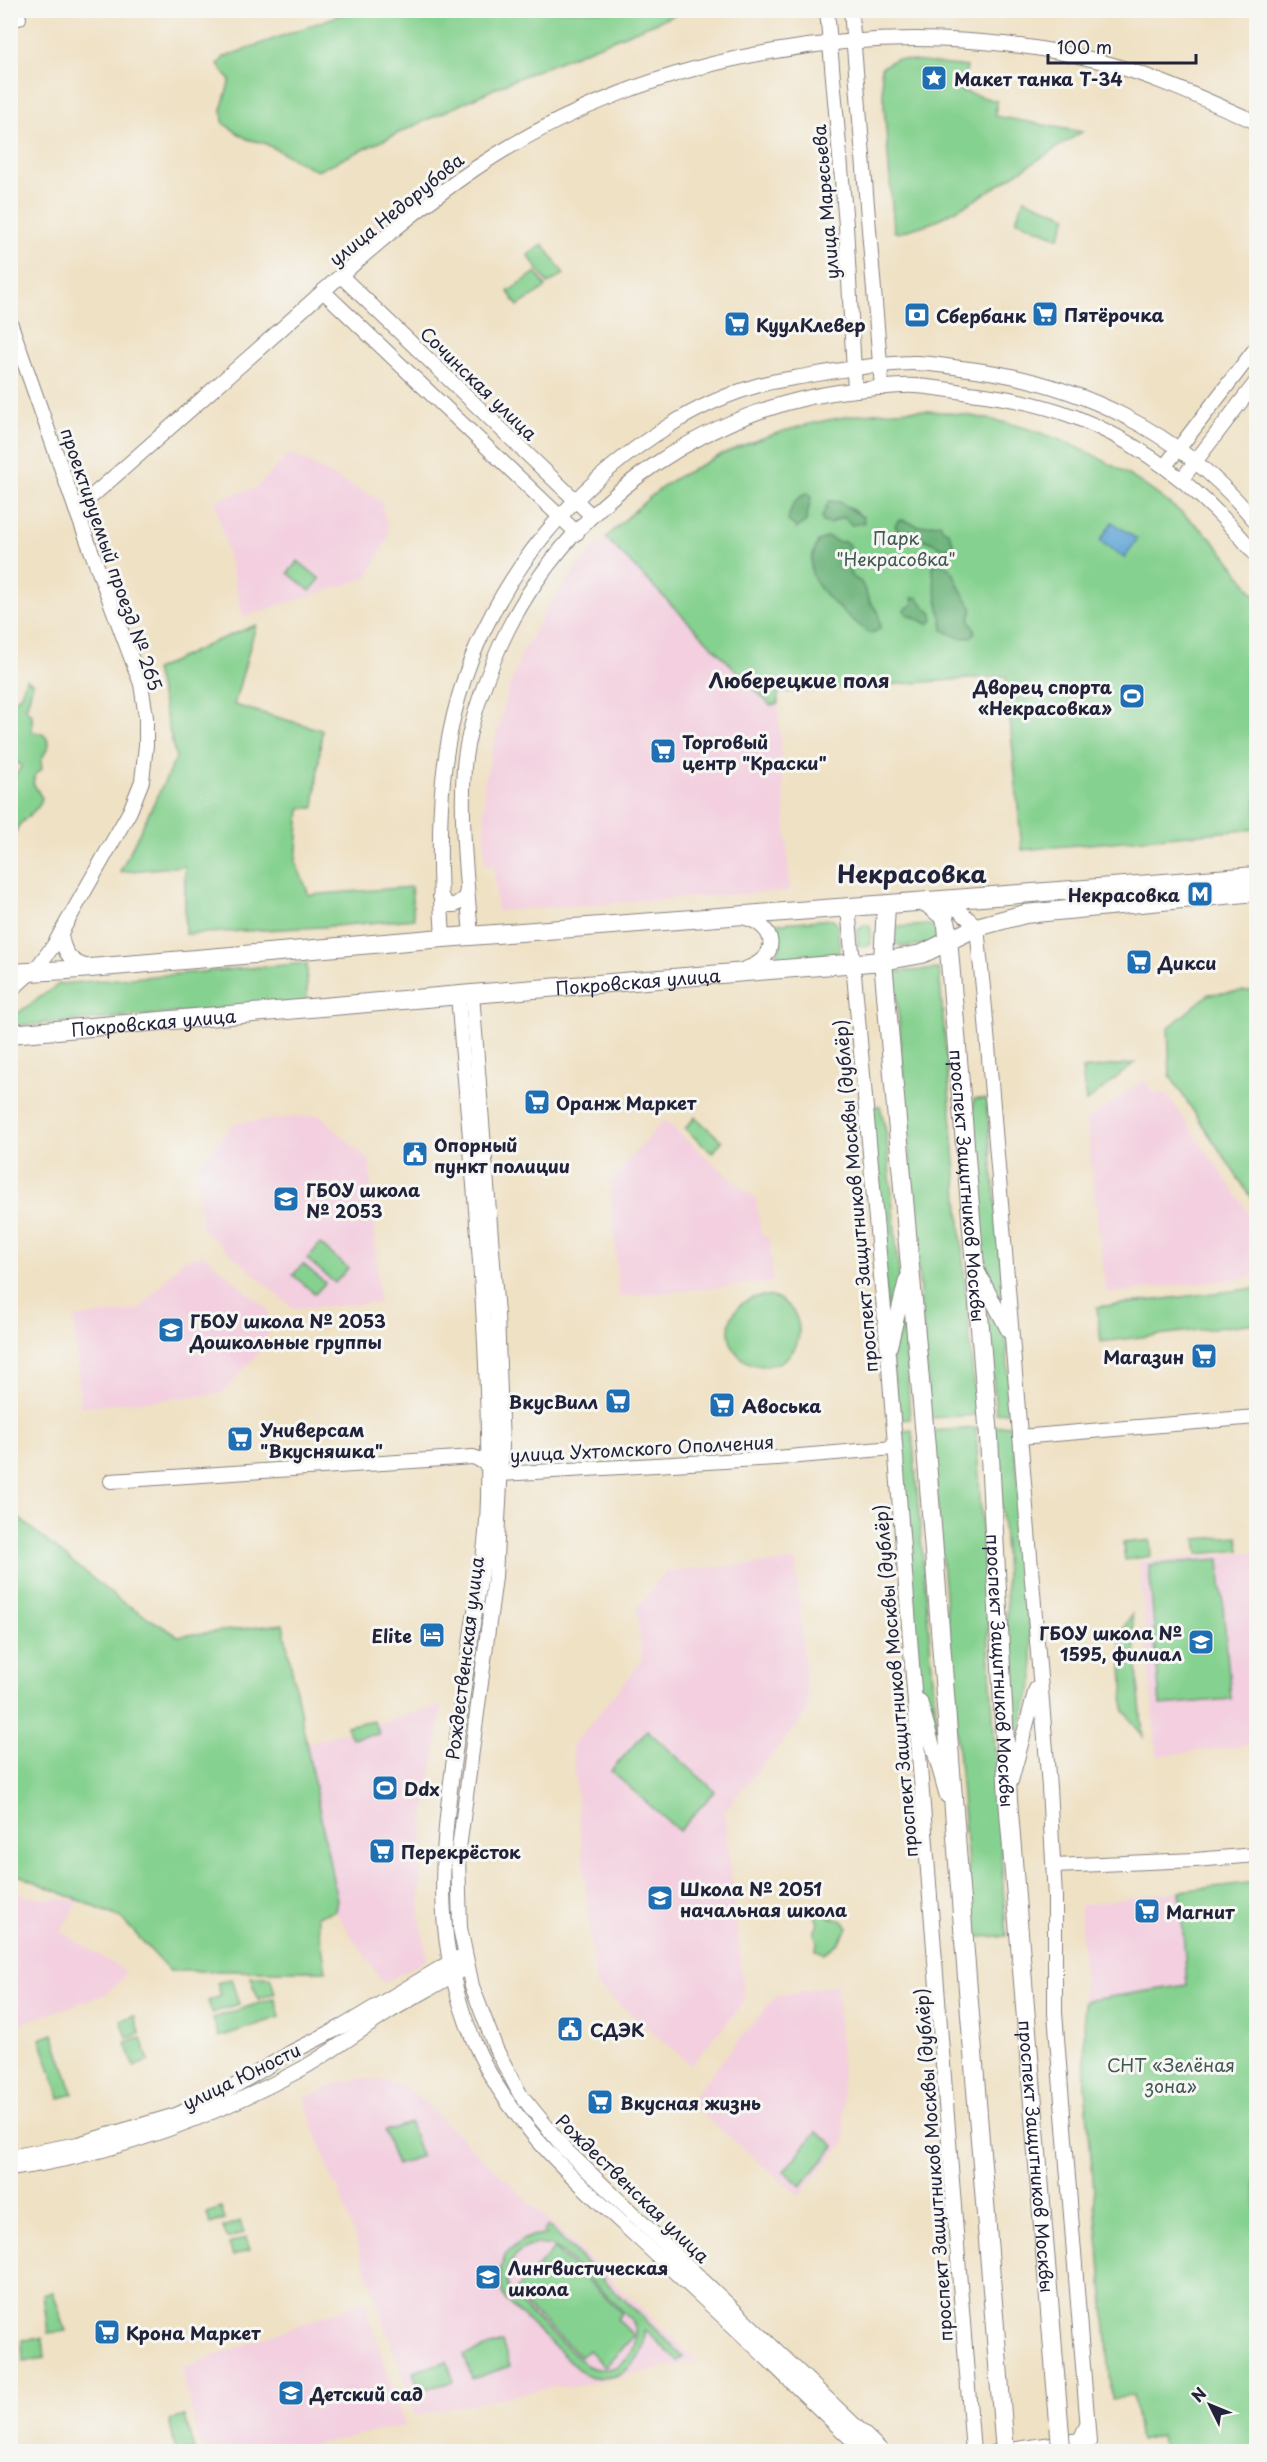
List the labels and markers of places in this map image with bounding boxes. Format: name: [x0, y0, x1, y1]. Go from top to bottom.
place icon: Макет танка Т-34: [919, 63, 949, 93]
place label: Макет танка Т-34: [954, 65, 1123, 92]
supermarket icon: Пятёрочка: [1030, 299, 1060, 329]
bank icon: Сбербанк: [902, 300, 932, 330]
place label: Пятёрочка: [1064, 301, 1165, 328]
place label: Сбербанк: [936, 302, 1027, 329]
supermarket icon: КуулКлевер: [722, 309, 752, 339]
place label: КуулКлевер: [756, 311, 866, 338]
place label: Дворец спорта «Некрасовка»: [972, 673, 1113, 721]
sports icon: Дворец спорта «Некрасовка»: [1117, 681, 1147, 711]
place label: Торговый центр "Краски": [682, 728, 827, 776]
supermarket icon: Торговый центр "Краски": [648, 736, 678, 766]
metro station icon: Некрасовка: [1185, 879, 1215, 909]
place label: Некрасовка: [1068, 881, 1180, 908]
supermarket icon: Дикси: [1124, 947, 1154, 977]
place label: Дикси: [1157, 949, 1216, 976]
supermarket icon: Оранж Маркет: [522, 1087, 552, 1117]
place label: Оранж Маркет: [556, 1089, 697, 1116]
place label: Опорный пункт полиции: [434, 1131, 570, 1179]
public building icon: Опорный пункт полиции: [400, 1139, 430, 1169]
place label: ГБОУ школа № 2053: [306, 1176, 420, 1224]
school or university icon: ГБОУ школа № 2053: [271, 1184, 301, 1214]
place label: ГБОУ школа № 2053 Дошкольные группы: [189, 1307, 386, 1355]
school or university icon: ГБОУ школа № 2053 Дошкольные группы: [156, 1315, 186, 1345]
supermarket icon: Магазин: [1189, 1341, 1219, 1371]
place label: Магазин: [1103, 1343, 1184, 1370]
supermarket icon: ВкусВилл: [603, 1386, 633, 1416]
place label: ВкусВилл: [509, 1388, 598, 1415]
supermarket icon: Авоська: [707, 1390, 737, 1420]
place label: Авоська: [742, 1392, 821, 1419]
place label: Универсам "Вкусняшка": [259, 1416, 383, 1464]
supermarket icon: Универсам "Вкусняшка": [225, 1424, 255, 1454]
place label: ГБОУ школа № 1595, филиал: [1039, 1619, 1182, 1667]
hotel icon: Elite: [417, 1620, 447, 1650]
place label: Elite: [371, 1622, 412, 1649]
school or university icon: ГБОУ школа № 1595, филиал: [1186, 1627, 1216, 1657]
sports icon: Ddx: [370, 1773, 400, 1803]
place label: Ddx: [404, 1775, 440, 1802]
supermarket icon: Перекрёсток: [367, 1836, 397, 1866]
place label: Перекрёсток: [401, 1838, 521, 1865]
place label: Школа № 2051 начальная школа: [680, 1875, 847, 1923]
school or university icon: Школа № 2051 начальная школа: [645, 1883, 675, 1913]
supermarket icon: Магнит: [1132, 1896, 1162, 1926]
place label: Магнит: [1166, 1898, 1235, 1925]
public building icon: СДЭК: [555, 2014, 585, 2044]
place label: СДЭК: [590, 2016, 645, 2043]
supermarket icon: Вкусная жизнь: [585, 2087, 615, 2117]
place label: Вкусная жизнь: [620, 2089, 761, 2116]
place label: Лингвистическая школа: [508, 2254, 669, 2302]
school or university icon: Лингвистическая школа: [473, 2262, 503, 2292]
supermarket icon: Крона Маркет: [92, 2317, 122, 2347]
place label: Крона Маркет: [126, 2319, 261, 2346]
school or university icon: Детский сад: [276, 2378, 306, 2408]
place label: Детский сад: [309, 2380, 423, 2407]

